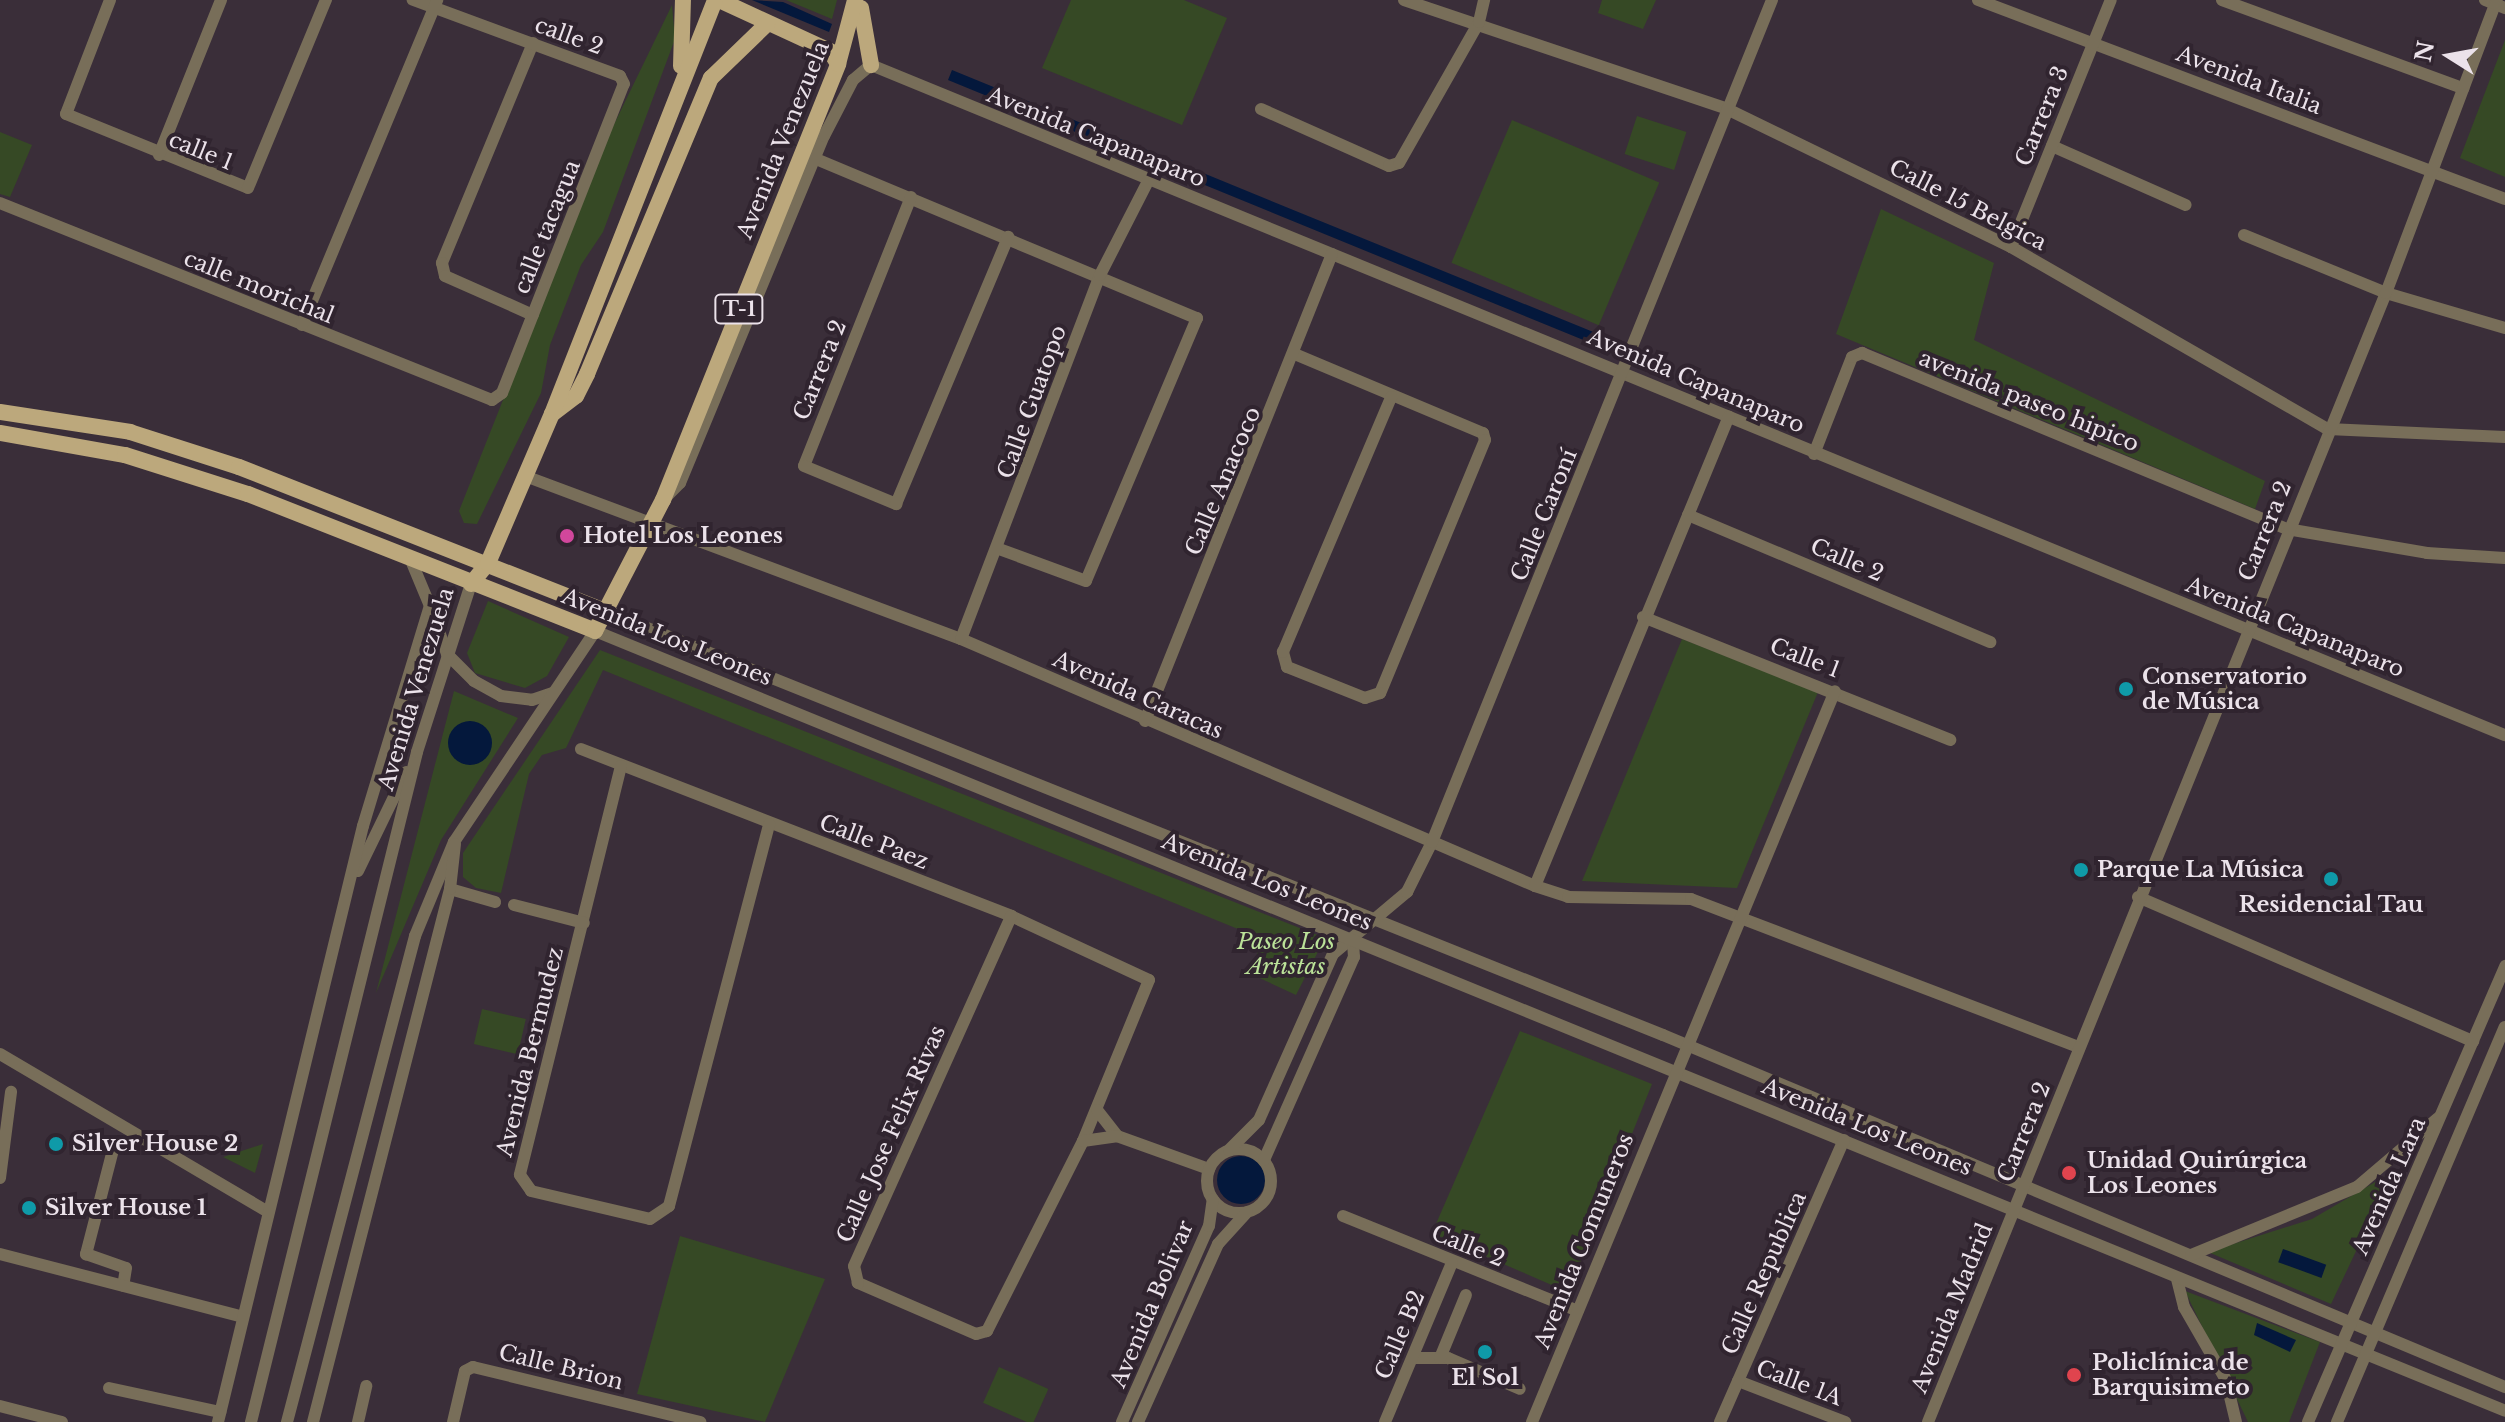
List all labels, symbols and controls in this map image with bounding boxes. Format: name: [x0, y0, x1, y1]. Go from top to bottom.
street label: calle 2: [531, 11, 607, 61]
north arrow: [2409, 16, 2489, 96]
street label: Avenida Venezuela: [731, 37, 835, 243]
text: N: [2410, 39, 2440, 64]
street label: Avenida Italia: [2173, 40, 2325, 120]
street label: Carrera 3: [2010, 62, 2074, 170]
street label: Avenida Capanaparo: [983, 81, 1209, 193]
street label: calle 1: [165, 126, 237, 176]
street label: Calle 15 Belgica: [1885, 154, 2051, 256]
street label: calle tacagua: [508, 156, 586, 298]
street label: calle morichal: [180, 245, 338, 329]
road number: T-1: [713, 293, 765, 325]
street label: Carrera 2: [788, 316, 852, 424]
street label: Calle Guatopo: [992, 322, 1072, 482]
street label: Avenida Capanaparo: [1583, 323, 1809, 439]
street label: avenida paseo hipico: [1915, 345, 2143, 457]
street label: Calle Anacoco: [1180, 402, 1266, 560]
street label: Calle Caroní: [1506, 445, 1582, 585]
street label: Carrera 2: [2233, 477, 2297, 585]
place label: Hotel Los Leones: [583, 523, 783, 549]
marker: Hotel Los Leones: [558, 527, 576, 545]
street label: Calle 2: [1807, 533, 1887, 587]
street label: Avenida Capanaparo: [2182, 571, 2408, 683]
street label: Avenida Los Leones: [558, 583, 776, 691]
street label: Avenida Venezuela: [372, 584, 460, 794]
street label: Calle 1: [1766, 633, 1844, 683]
street label: Avenida Caracas: [1049, 646, 1227, 744]
place label: Conservatorio de Música: [2142, 663, 2307, 714]
marker: Conservatorio de Música: [2117, 680, 2135, 698]
street label: Calle Paez: [816, 809, 932, 875]
street label: Avenida Los Leones: [1158, 828, 1376, 936]
place label: Parque La Música: [2097, 857, 2304, 883]
marker: Parque La Música: [2072, 861, 2090, 879]
marker: Residencial Tau: [2322, 870, 2340, 888]
place label: Residencial Tau: [2238, 892, 2424, 918]
park label: Paseo Los Artistas: [1237, 928, 1335, 980]
street label: Avenida Bermudez: [491, 944, 569, 1160]
street label: Calle Jose Felix Rivas: [831, 1021, 951, 1247]
street label: Avenida Los Leones: [1758, 1073, 1976, 1181]
street label: Carrera 2: [1992, 1078, 2056, 1186]
street label: Avenida Lara: [2347, 1113, 2431, 1259]
street label: Avenida Comuneros: [1529, 1129, 1639, 1353]
place label: Silver House 2: [72, 1131, 239, 1157]
marker: Silver House 2: [47, 1135, 65, 1153]
place label: Unidad Quirúrgica Los Leones: [2087, 1147, 2307, 1198]
marker: Unidad Quirúrgica Los Leones: [2058, 1162, 2080, 1184]
street label: Calle Republica: [1716, 1187, 1812, 1359]
place label: Silver House 1: [45, 1195, 207, 1221]
marker: Silver House 1: [20, 1199, 38, 1217]
street label: Avenida Bolivar: [1105, 1216, 1199, 1392]
street label: Calle 2: [1428, 1219, 1508, 1273]
street label: Avenida Madrid: [1906, 1219, 1998, 1397]
street label: Calle B2: [1370, 1287, 1430, 1383]
street label: Calle Brion: [496, 1339, 626, 1395]
marker: El Sol: [1476, 1343, 1494, 1361]
place label: Policlínica de Barquisimeto: [2092, 1349, 2250, 1400]
street label: Calle 1A: [1752, 1355, 1846, 1411]
marker: Policlínica de Barquisimeto: [2063, 1364, 2085, 1386]
place label: El Sol: [1451, 1365, 1519, 1391]

